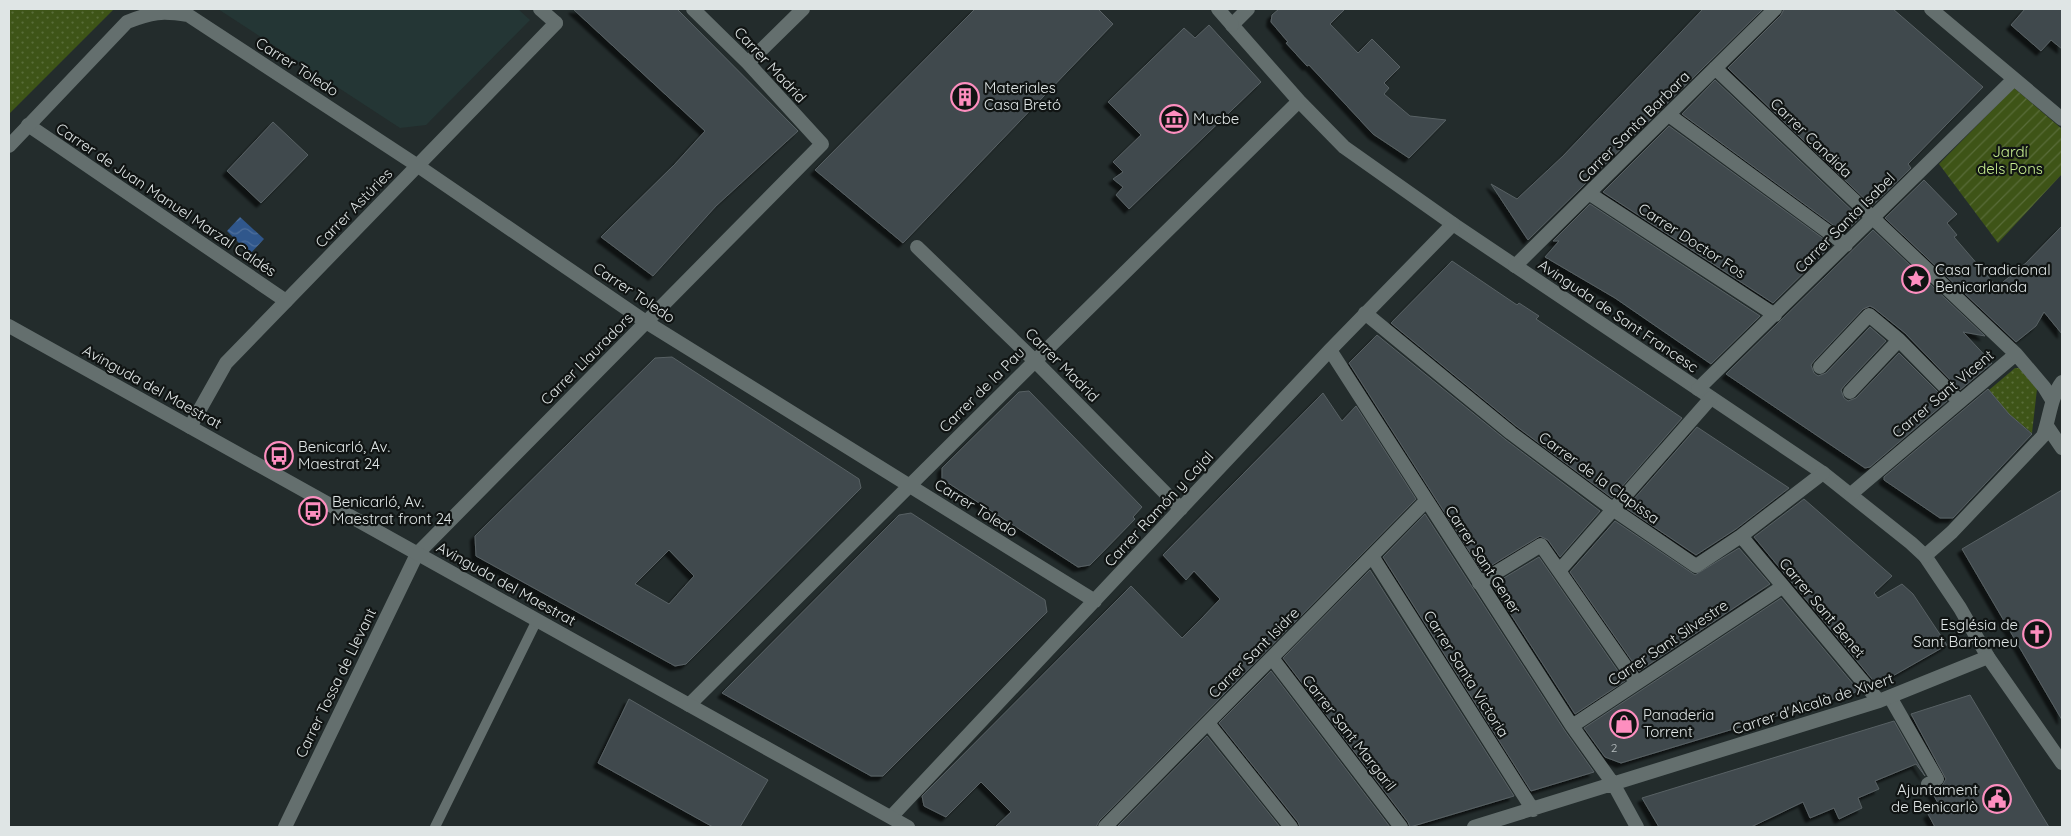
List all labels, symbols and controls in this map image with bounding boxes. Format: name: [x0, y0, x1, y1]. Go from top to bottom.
street label: Carrer Madrid: [730, 23, 810, 107]
street label: Carrer Toledo: [252, 33, 342, 100]
street label: Carrer Santa Barbara: [1574, 67, 1694, 187]
place label: Materiales Casa Bretó: [984, 78, 1061, 114]
building icon: Materiales Casa Bretó: [950, 82, 980, 112]
street label: Carrer Candida: [1766, 94, 1856, 181]
museum icon: Mucbe: [1159, 104, 1189, 134]
place label: Mucbe: [1193, 109, 1239, 128]
street label: Carrer de Juan Manuel Marzal Caldés: [52, 119, 280, 281]
park label: Jardí dels Pons: [1977, 142, 2043, 178]
street label: Carrer Astúries: [311, 164, 396, 251]
street label: Carrer Santa Isabel: [1791, 169, 1899, 277]
street label: Carrer Doctor Fos: [1635, 199, 1750, 282]
street label: Avinguda de Sant Francesc: [1535, 255, 1702, 376]
street label: Carrer Toledo: [590, 258, 679, 327]
place label: Casa Tradicional Benicarlanda: [1935, 260, 2051, 296]
place icon: Casa Tradicional Benicarlanda: [1901, 264, 1931, 294]
street label: Carrer Llauradors: [536, 308, 637, 409]
street label: Carrer Madrid: [1021, 324, 1103, 406]
street label: Avinguda del Maestrat: [79, 340, 225, 433]
street label: Carrer de la Pau: [935, 343, 1028, 436]
street label: Carrer Sant Vicent: [1888, 346, 1997, 442]
street label: Carrer de la Clapissa: [1535, 427, 1663, 528]
place label: Benicarló, Av. Maestrat 24: [298, 437, 390, 473]
bus stop icon: Benicarló, Av. Maestrat 24: [264, 441, 294, 471]
street label: Carrer Ramón y Cajal: [1100, 447, 1217, 570]
street label: Carrer Toledo: [931, 474, 1021, 541]
place label: Benicarló, Av. Maestrat front 24: [332, 492, 452, 528]
bus stop icon: Benicarló, Av. Maestrat front 24: [298, 496, 328, 526]
street label: Carrer Sant Gener: [1441, 502, 1526, 618]
street label: Avinguda del Maestrat: [433, 537, 579, 630]
street label: Carrer Sant Benet: [1775, 554, 1870, 661]
street label: Carrer Sant Silvestre: [1604, 595, 1731, 690]
street label: Carrer Sant Isidre: [1204, 603, 1303, 702]
street label: Carrer Tossa de Llevant: [291, 605, 380, 761]
street label: Carrer Santa Victoria: [1420, 607, 1513, 741]
place label: Església de Sant Bartomeu: [1913, 615, 2018, 651]
church icon: Església de Sant Bartomeu: [2022, 619, 2052, 649]
street label: Carrer d'Alcalà de Xivert: [1730, 669, 1896, 739]
street label: Carrer Sant Margaril: [1298, 671, 1400, 794]
place label: Panaderia Torrent: [1643, 705, 1714, 741]
shop icon: Panaderia Torrent: [1609, 709, 1639, 739]
house number: 2: [1611, 740, 1618, 755]
place label: Ajuntament de Benicarlò: [1891, 780, 1978, 816]
public building icon: Ajuntament de Benicarlò: [1982, 784, 2012, 814]

